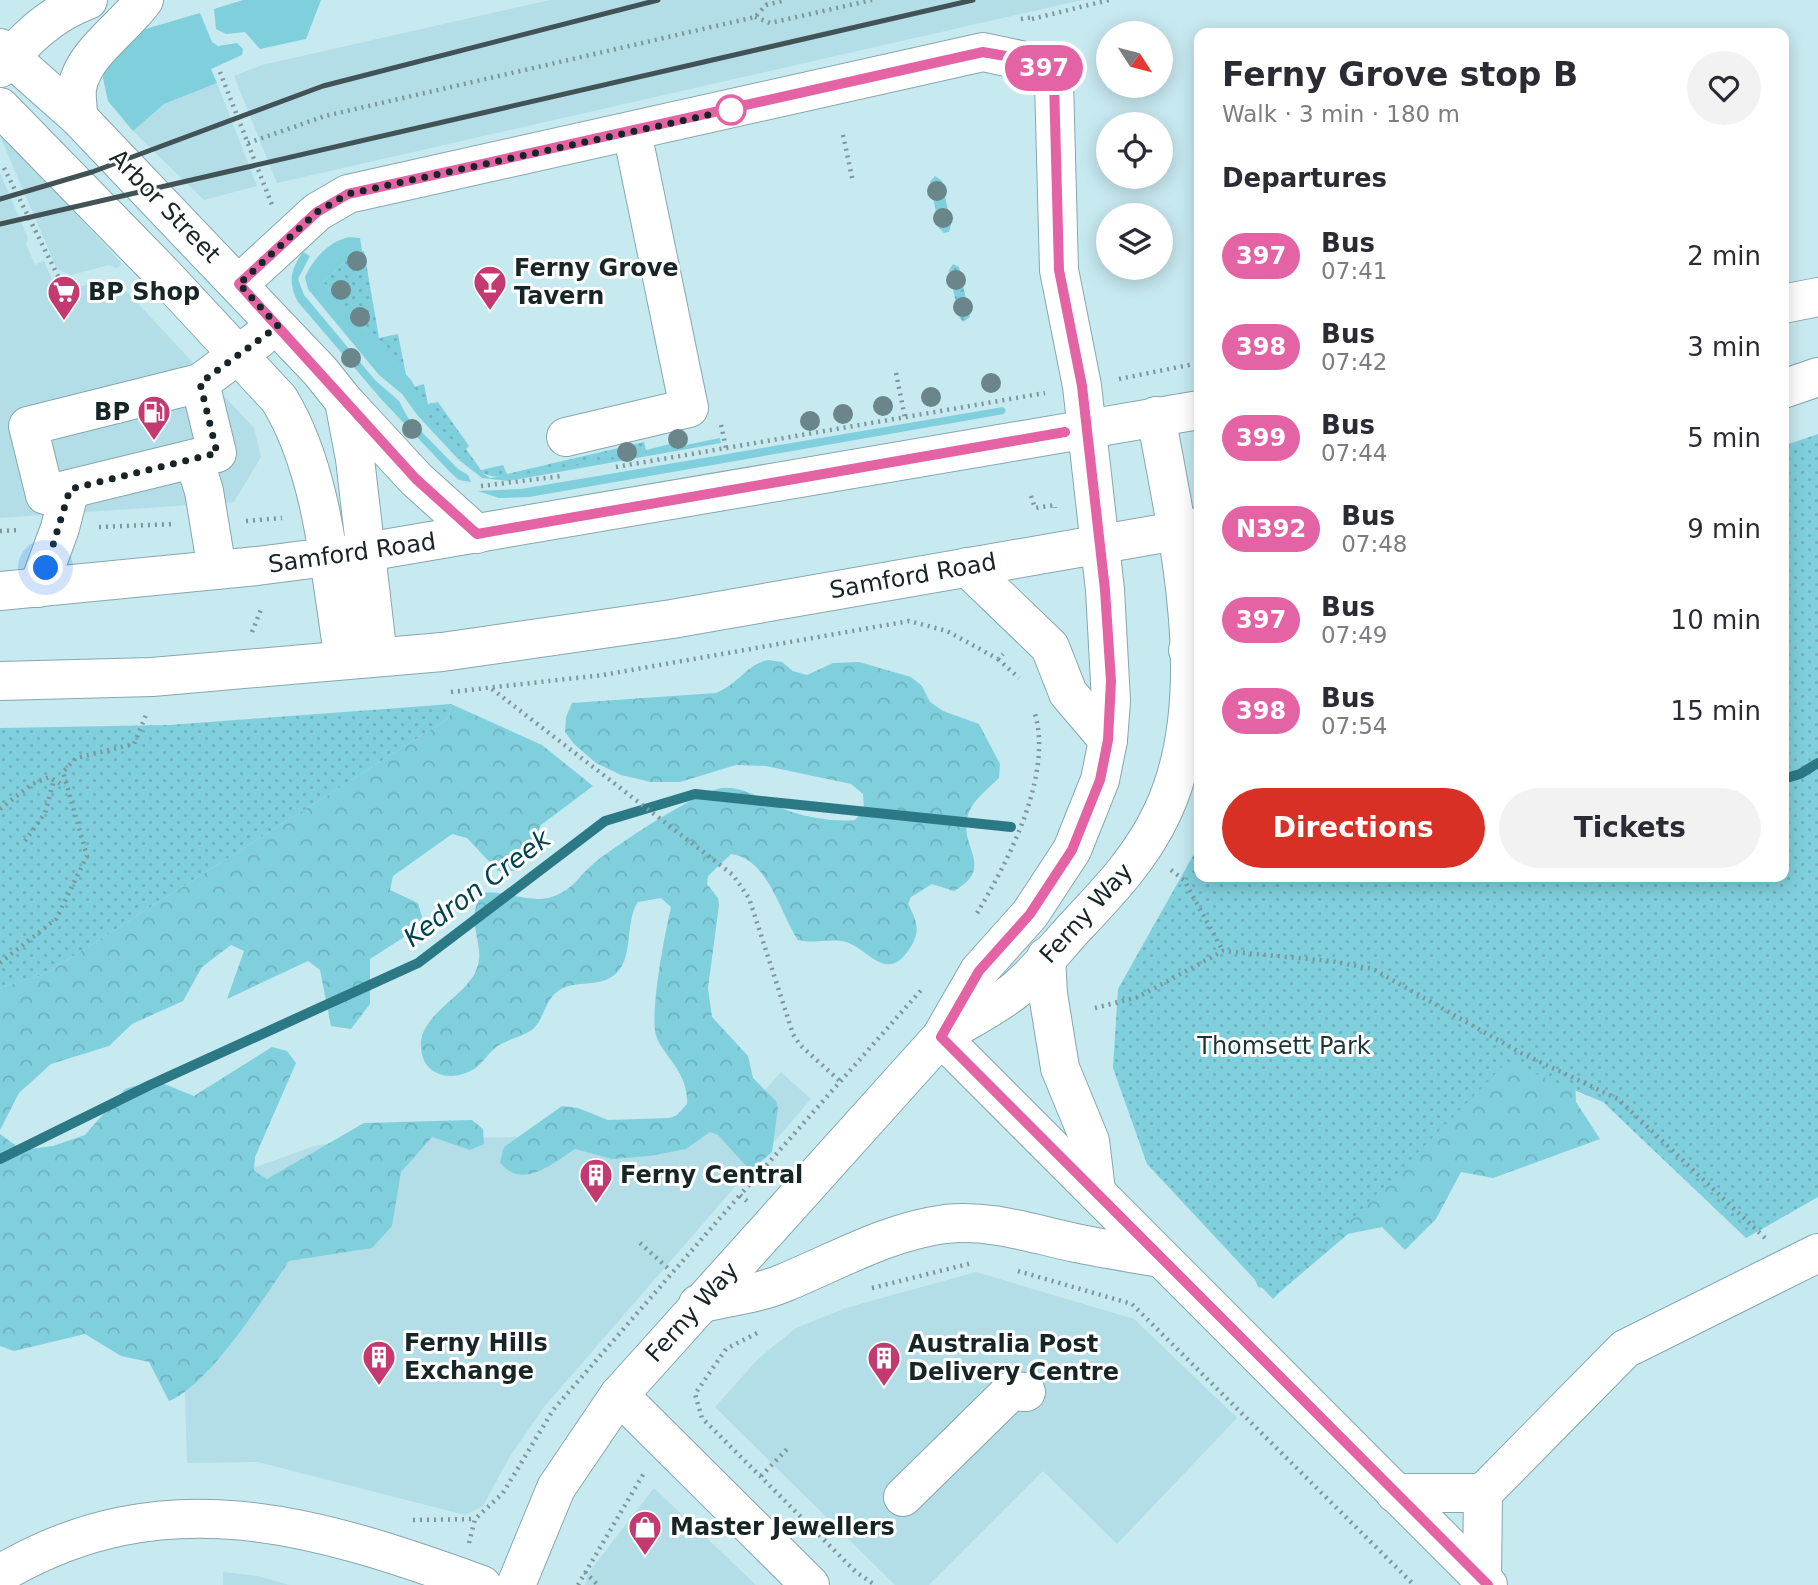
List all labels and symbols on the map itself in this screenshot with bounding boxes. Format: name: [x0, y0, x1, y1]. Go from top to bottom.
north arrow: [1096, 21, 1172, 98]
line badge: 397: [1004, 45, 1084, 91]
unlabelled marker: [716, 95, 746, 125]
street label: Arbor Street: [104, 144, 226, 268]
place label: Ferny Grove Tavern: [514, 254, 679, 310]
bar icon: Ferny Grove Tavern: [471, 263, 509, 312]
supermarket icon: BP Shop: [45, 273, 83, 322]
place label: BP Shop: [88, 278, 200, 306]
fuel station icon: BP: [135, 393, 173, 442]
place label: BP: [94, 398, 130, 426]
street label: Samford Road: [266, 527, 438, 579]
street label: Samford Road: [827, 548, 999, 604]
your location: [28, 550, 63, 585]
water label: Kedron Creek: [398, 823, 557, 953]
street label: Ferny Way: [1034, 857, 1138, 969]
park label: Thomsett Park: [1196, 1032, 1371, 1060]
building icon: Ferny Central: [577, 1156, 615, 1205]
place label: Ferny Central: [620, 1161, 803, 1189]
street label: Ferny Way: [640, 1256, 744, 1368]
place label: Ferny Hills Exchange: [404, 1329, 548, 1385]
place label: Australia Post Delivery Centre: [908, 1330, 1119, 1386]
building icon: Ferny Hills Exchange: [360, 1338, 398, 1387]
building icon: Australia Post Delivery Centre: [865, 1339, 903, 1388]
shop icon: Master Jewellers: [626, 1508, 664, 1557]
place label: Master Jewellers: [670, 1513, 895, 1541]

